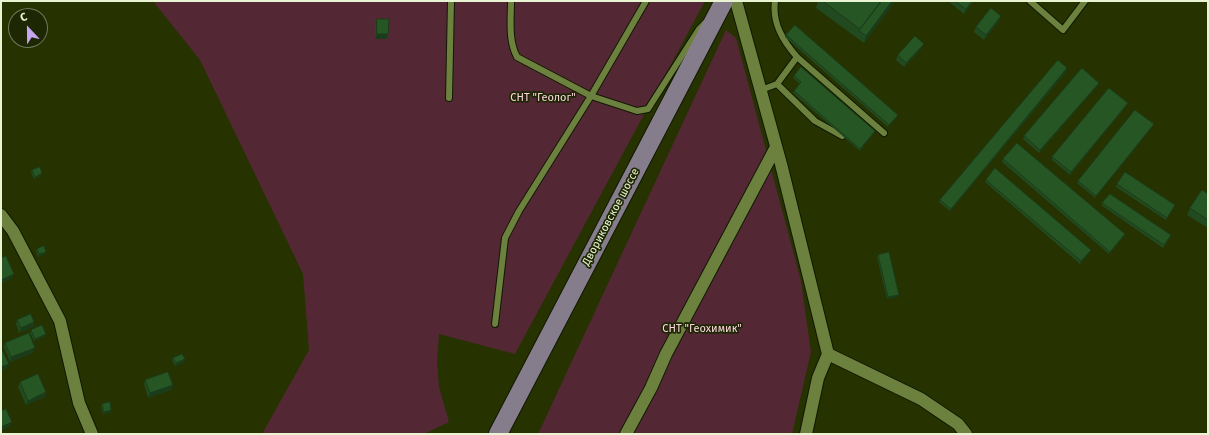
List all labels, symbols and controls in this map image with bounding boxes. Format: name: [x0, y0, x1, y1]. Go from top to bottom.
north arrow: [8, 8, 48, 48]
text: С: [18, 10, 29, 25]
park label: СНТ "Геолог": [510, 91, 576, 105]
street label: Двориковское шоссе: [580, 166, 642, 268]
park label: СНТ "Геохимик": [662, 322, 742, 336]

